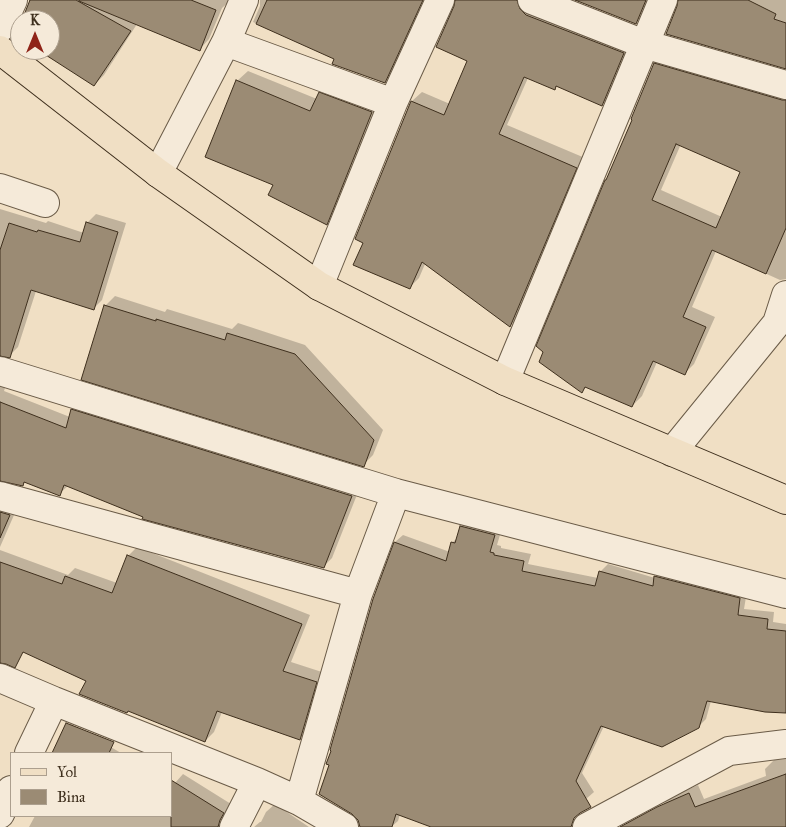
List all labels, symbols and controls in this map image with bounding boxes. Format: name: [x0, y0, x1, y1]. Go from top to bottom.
north arrow: [10, 10, 60, 60]
text: K: [30, 12, 40, 29]
legend: [10, 752, 172, 817]
text: Yol: [57, 763, 77, 781]
text: Bina: [57, 788, 85, 806]

